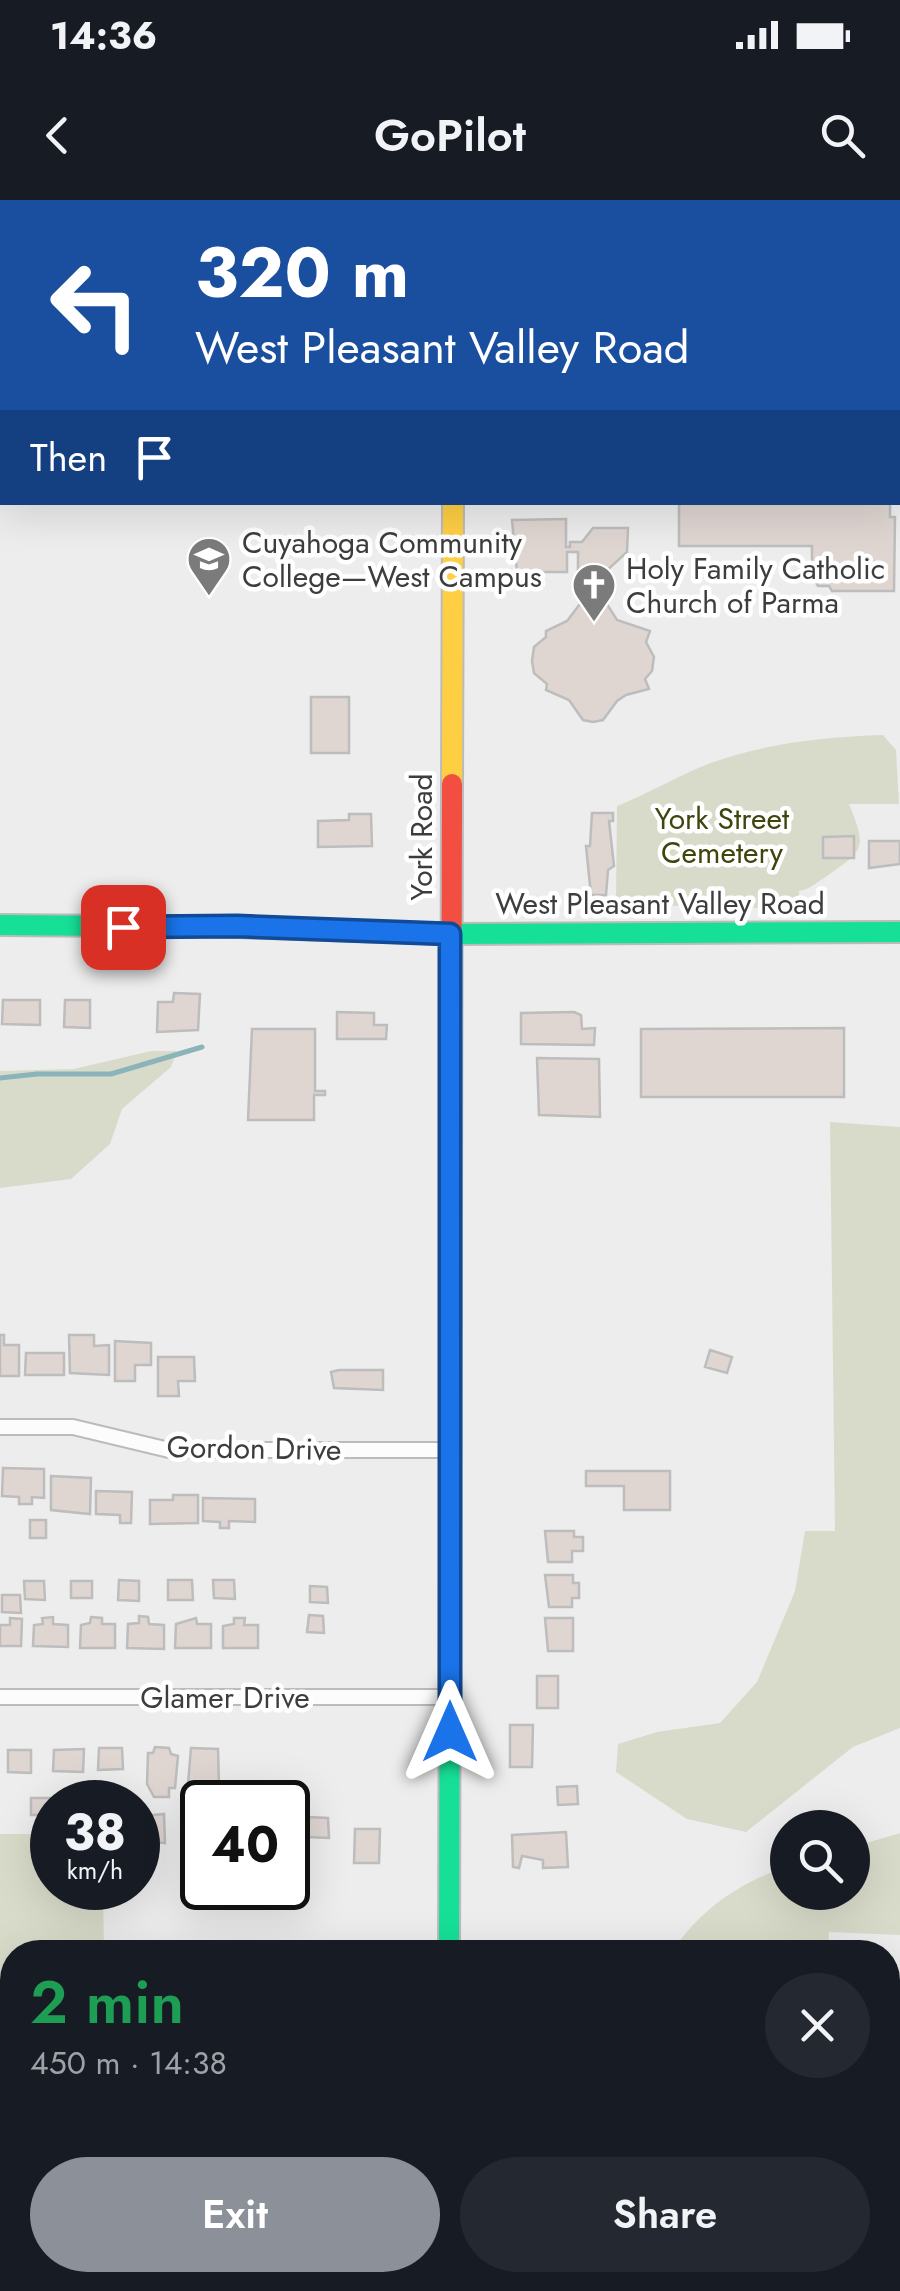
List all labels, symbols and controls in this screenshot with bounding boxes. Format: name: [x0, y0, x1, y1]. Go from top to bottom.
text: 14:36: [50, 8, 157, 63]
text: GoPilot: [374, 103, 526, 168]
icon: back: [30, 108, 85, 163]
icon: search: [815, 108, 870, 163]
text: 320 m: [195, 222, 409, 323]
icon: left: [30, 240, 160, 370]
text: West Pleasant Valley Road: [195, 315, 690, 380]
text: Then: [30, 430, 107, 485]
icon: arrive: [127, 430, 182, 485]
place label: Cuyahoga Community College—West Campus: [242, 521, 542, 598]
school or university icon: Cuyahoga Community College—West Campus: [186, 536, 232, 597]
place label: Holy Family Catholic Church of Parma: [626, 547, 885, 624]
church icon: Holy Family Catholic Church of Parma: [571, 562, 617, 623]
street label: York Road: [400, 773, 443, 901]
park label: York Street Cemetery: [655, 797, 790, 874]
street label: West Pleasant Valley Road: [495, 882, 825, 925]
pin: [81, 885, 166, 970]
icon: arrive: [96, 900, 151, 955]
street label: Gordon Drive: [166, 1425, 342, 1471]
street label: Glamer Drive: [140, 1676, 310, 1719]
position arrow: [398, 1680, 502, 1784]
speed limit sign: 40: [180, 1780, 310, 1910]
text: 38: [64, 1796, 126, 1869]
map controls: [770, 1810, 870, 1910]
button: search: [770, 1810, 870, 1910]
text: km/h: [67, 1852, 123, 1888]
text: 2 min: [30, 1959, 184, 2046]
button: close: [765, 1973, 870, 2078]
text: 450 m · 14:38: [30, 2040, 227, 2086]
button: Exit: [30, 2157, 440, 2272]
button: Share: [460, 2157, 870, 2272]

